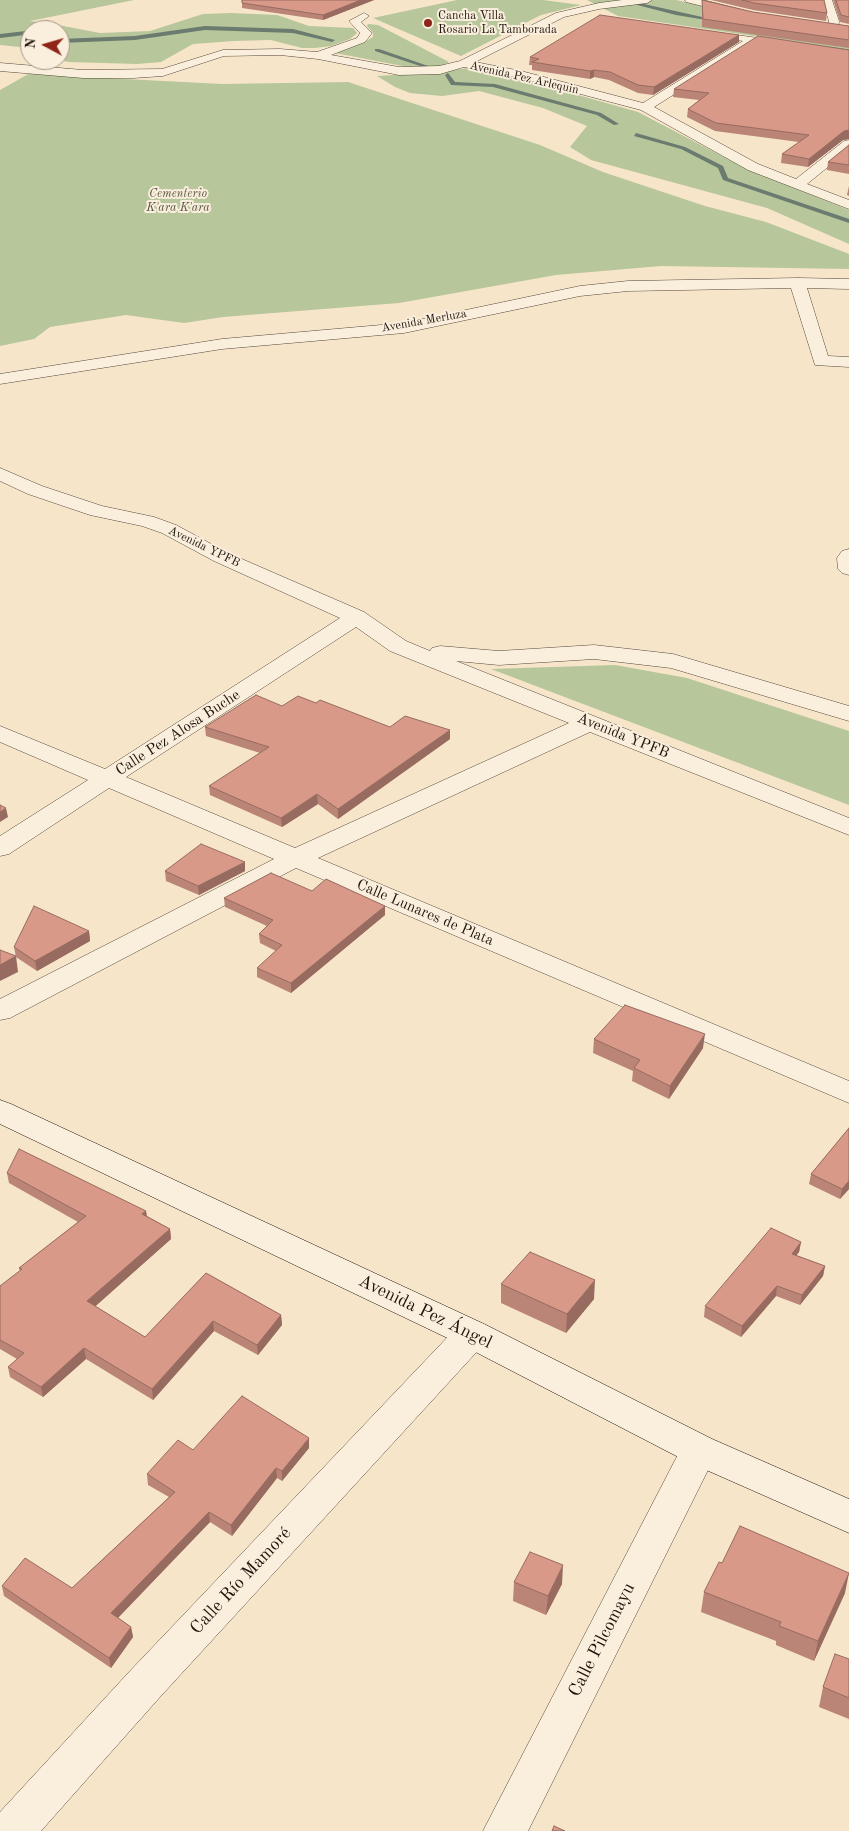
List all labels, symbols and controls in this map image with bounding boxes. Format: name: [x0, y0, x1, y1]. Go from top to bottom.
place label: Cancha Villa Rosario La Tamborada: [438, 9, 557, 37]
marker: Cancha Villa Rosario La Tamborada: [422, 17, 434, 29]
north arrow: [20, 20, 70, 70]
text: N: [24, 37, 39, 50]
street label: Avenida Pez Arlequin: [468, 58, 580, 98]
park label: Cementerio K'ara K'ara: [146, 187, 210, 215]
street label: Avenida Merluza: [380, 306, 468, 336]
street label: Avenida YPFB: [166, 523, 242, 571]
street label: Calle Pez Alosa Buche: [112, 686, 244, 780]
street label: Avenida YPFB: [574, 709, 672, 763]
street label: Calle Lunares de Plata: [354, 876, 496, 950]
street label: Avenida Pez Ángel: [355, 1270, 495, 1354]
street label: Calle Río Mamoré: [186, 1523, 296, 1639]
street label: Calle Pilcomayu: [564, 1580, 640, 1700]

